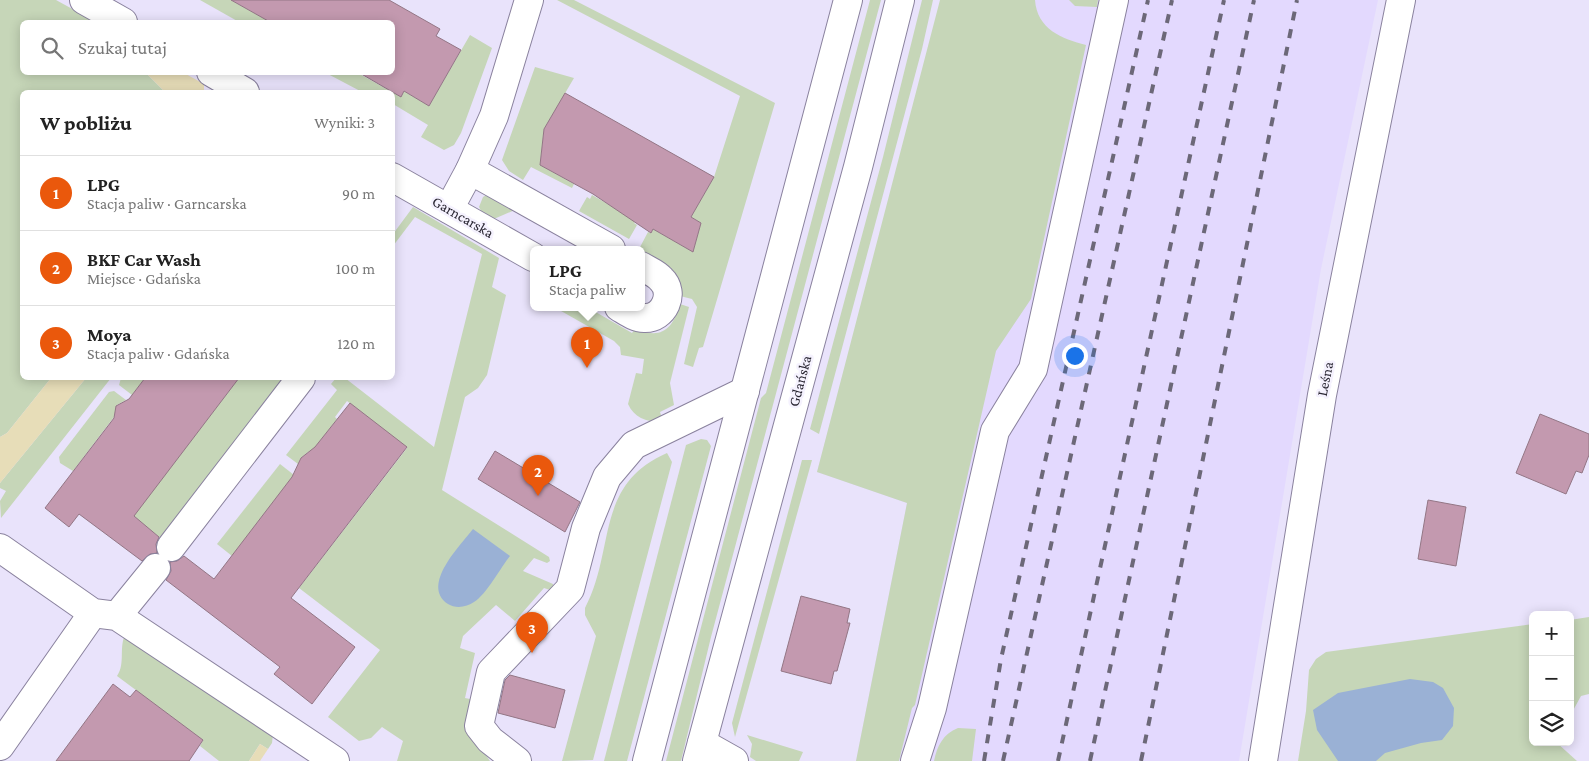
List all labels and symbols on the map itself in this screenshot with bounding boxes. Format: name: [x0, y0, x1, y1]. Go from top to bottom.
street label: Garncarska: [429, 193, 497, 241]
pin: 1: [571, 327, 603, 368]
your location: [1062, 343, 1088, 369]
street label: Gdańska: [786, 354, 815, 408]
street label: Leśna: [1314, 360, 1336, 398]
pin: 2: [522, 455, 554, 496]
pin: 3: [516, 612, 548, 653]

